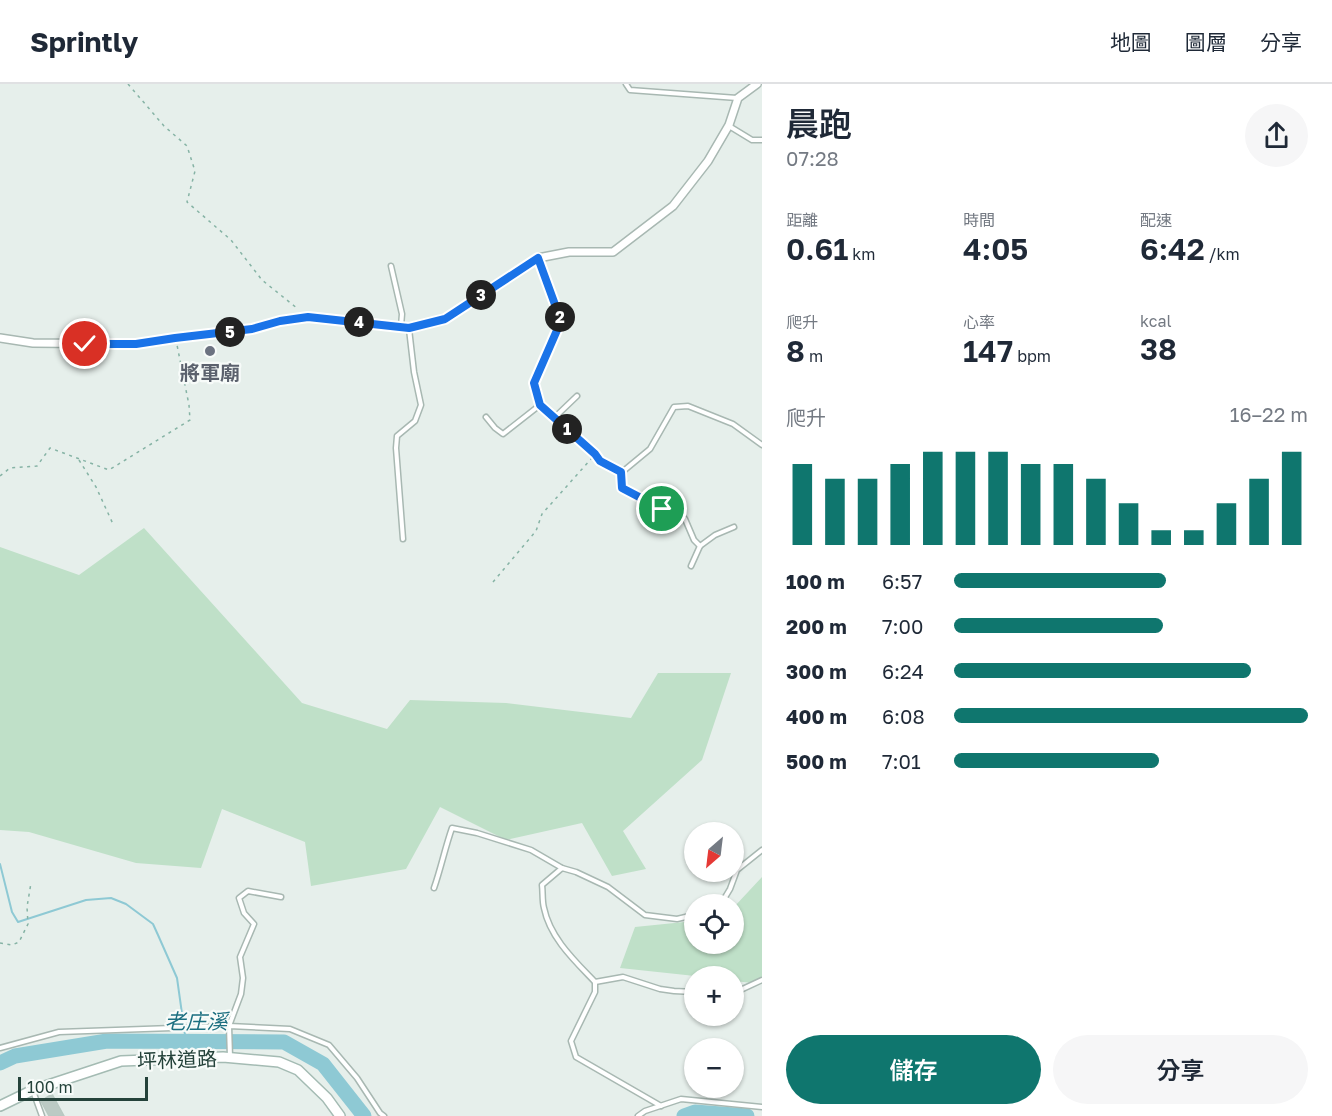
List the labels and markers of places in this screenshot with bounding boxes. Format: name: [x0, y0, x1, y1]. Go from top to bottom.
pin: 3: [466, 280, 496, 310]
pin: 2: [545, 302, 575, 332]
pin: 4: [344, 307, 374, 337]
pin: 5: [215, 317, 245, 347]
pin: [59, 318, 110, 369]
marker: 將軍廟: [203, 344, 217, 358]
place label: 將軍廟: [180, 360, 240, 384]
pin: 1: [552, 414, 582, 444]
pin: [636, 483, 687, 534]

